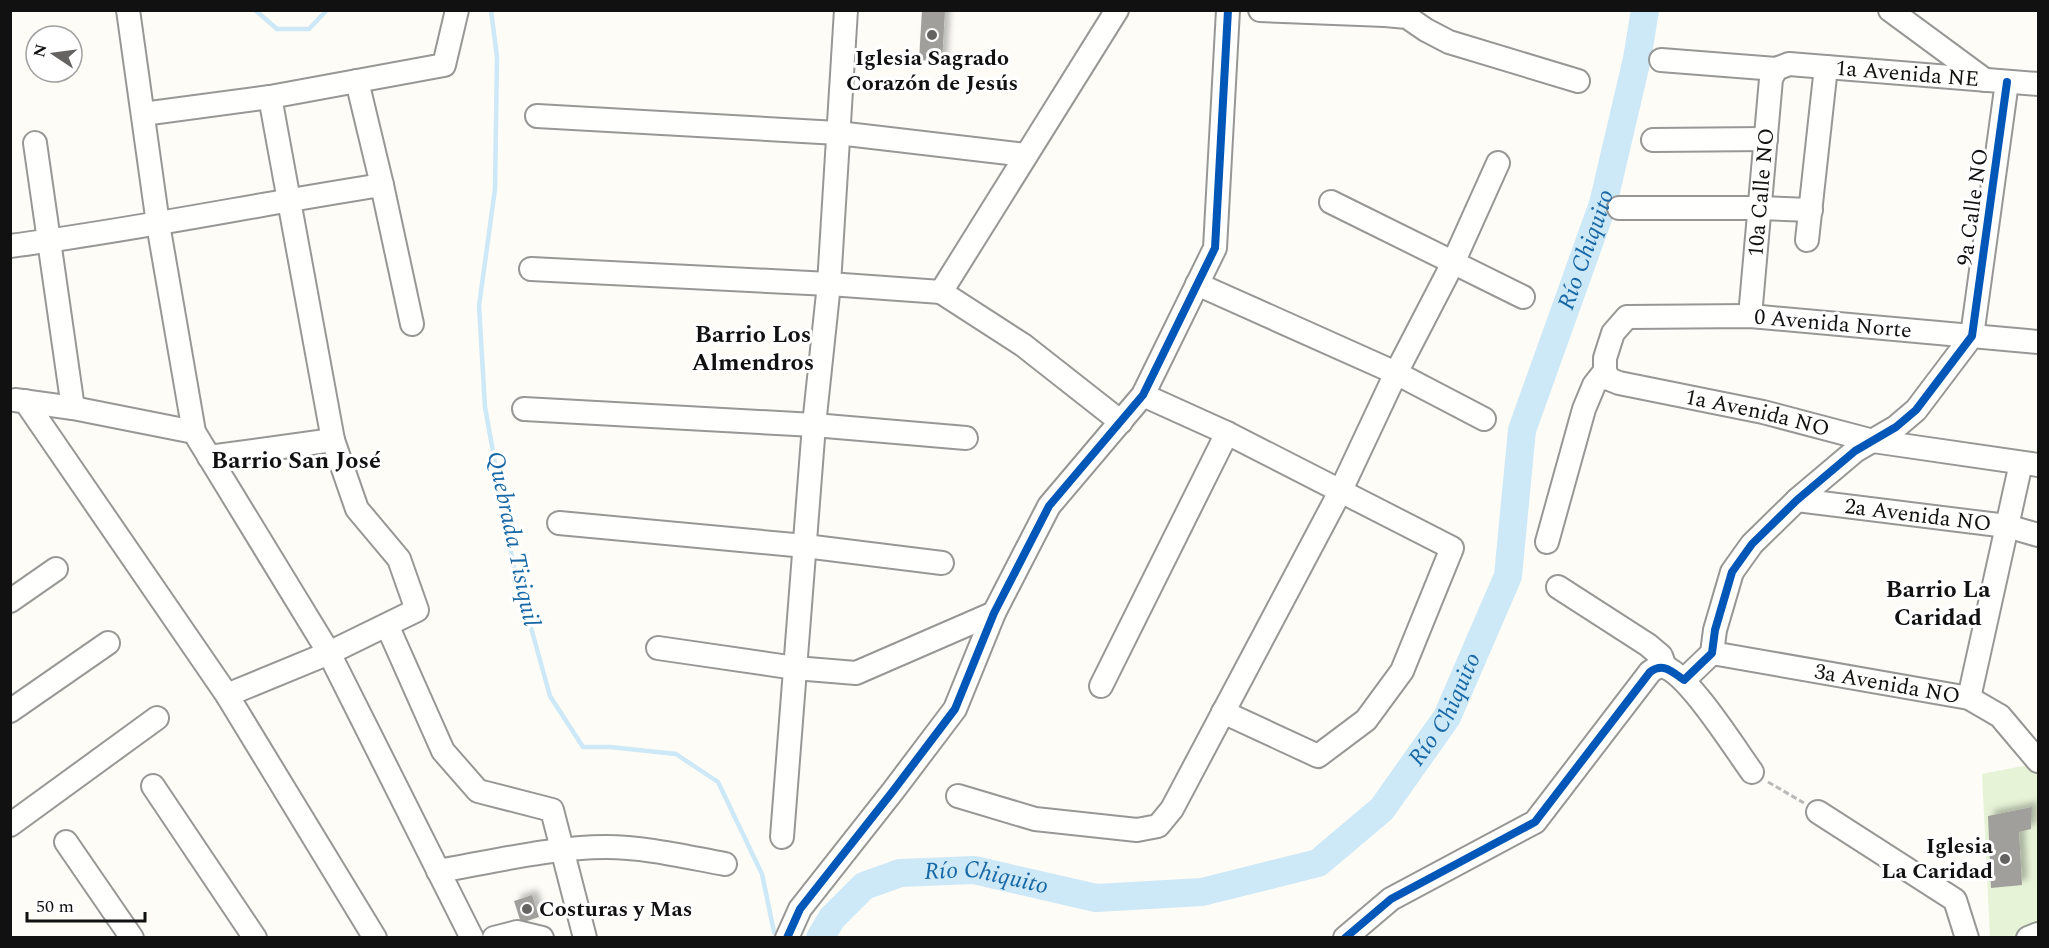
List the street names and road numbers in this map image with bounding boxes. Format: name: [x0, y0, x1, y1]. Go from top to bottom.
street label: 1a Avenida NE: [1834, 51, 1980, 96]
street label: 10a Calle NO: [1739, 127, 1783, 258]
street label: 9a Calle NO: [1948, 146, 1998, 268]
street label: 0 Avenida Norte: [1753, 301, 1913, 347]
street label: 1a Avenida NO: [1682, 380, 1833, 445]
street label: 2a Avenida NO: [1843, 490, 1993, 540]
street label: 3a Avenida NO: [1812, 655, 1963, 713]

